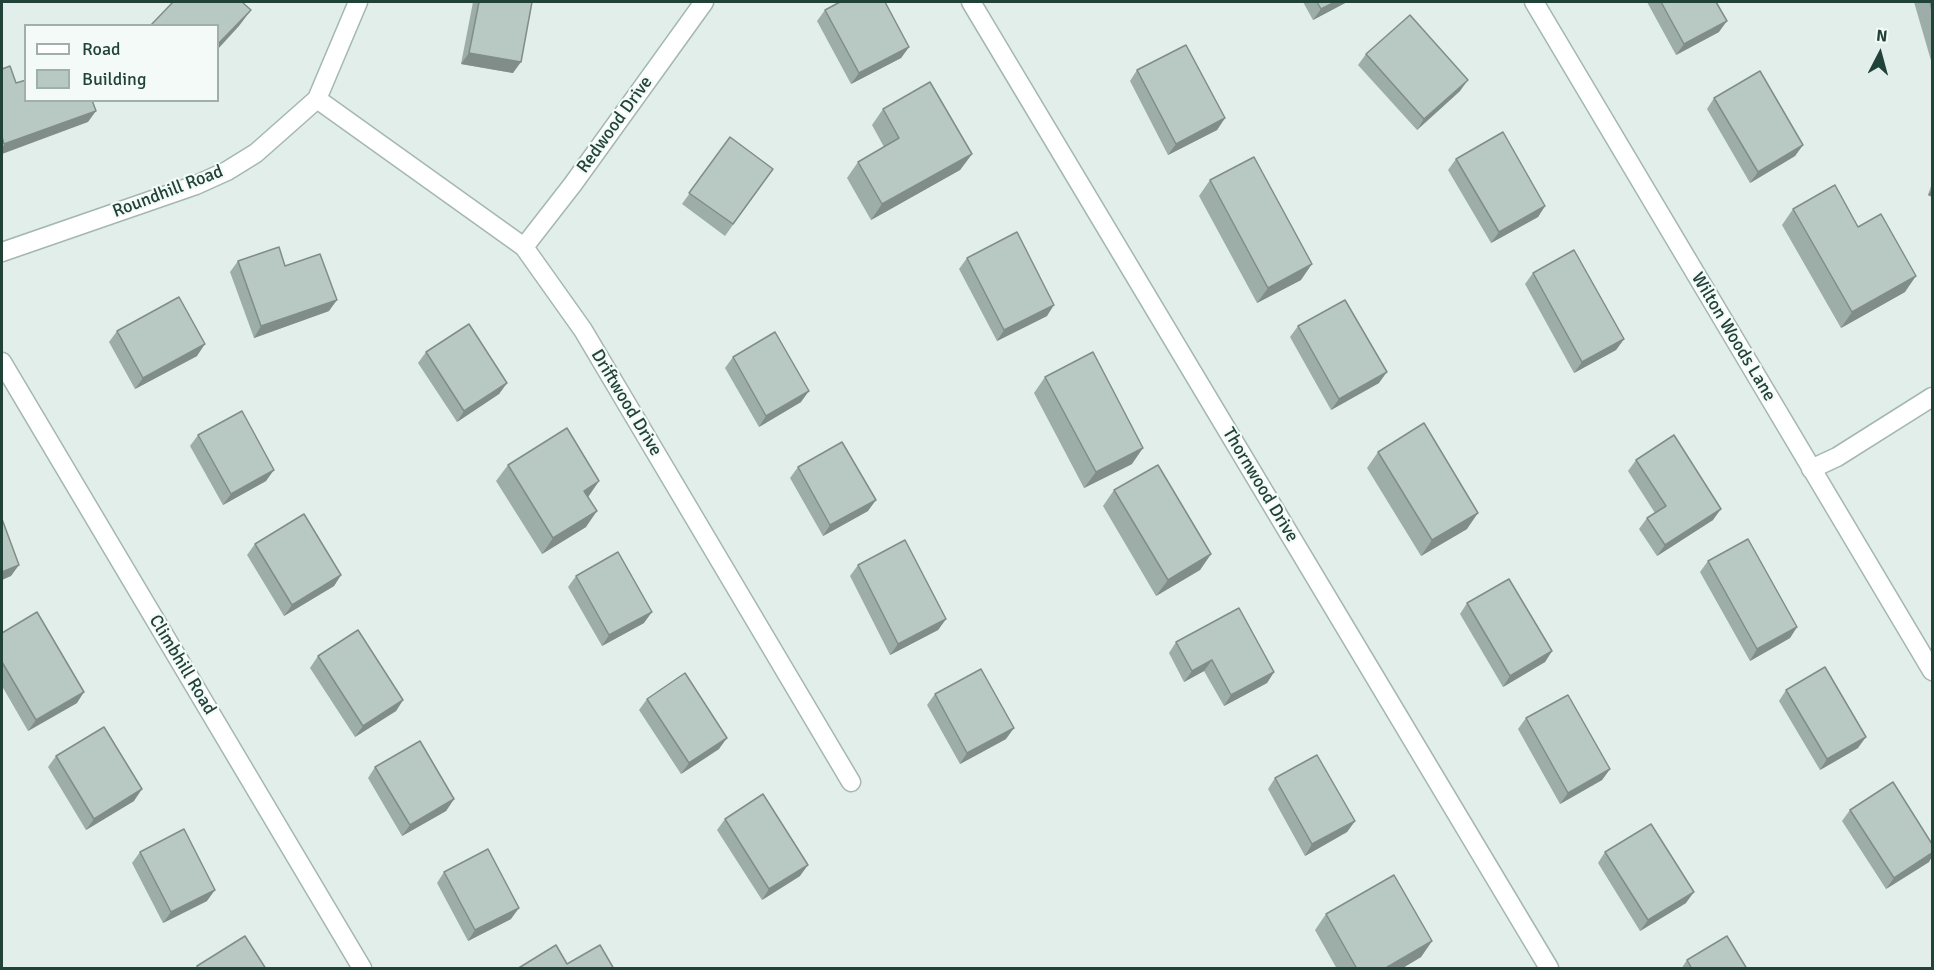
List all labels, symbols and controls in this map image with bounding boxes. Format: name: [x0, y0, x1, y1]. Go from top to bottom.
legend: [24, 24, 219, 102]
north arrow: [1850, 24, 1910, 84]
text: N: [1875, 26, 1888, 47]
text: Road: [82, 38, 121, 60]
text: Building: [82, 68, 146, 90]
street label: Redwood Drive: [573, 72, 657, 178]
street label: Roundhill Road: [110, 161, 226, 223]
street label: Wilton Woods Lane: [1686, 269, 1780, 405]
street label: Driftwood Drive: [586, 346, 666, 460]
street label: Thornwood Drive: [1217, 424, 1303, 546]
street label: Climbhill Road: [144, 611, 220, 719]

